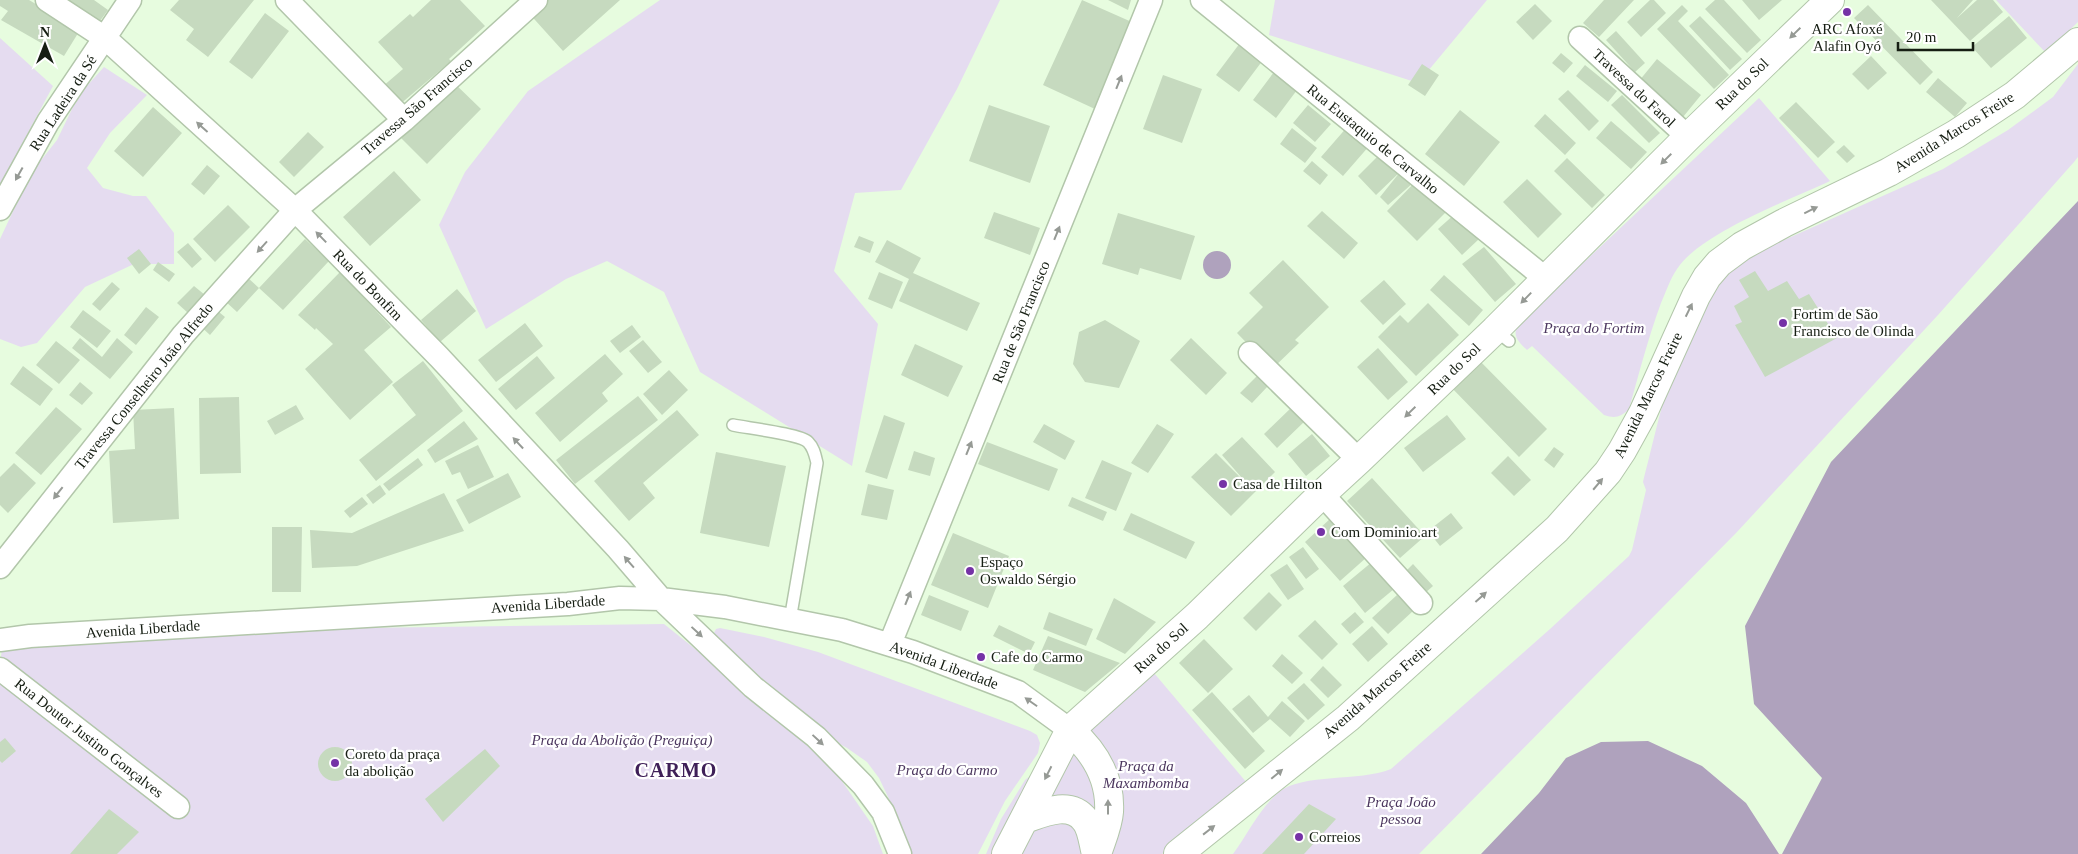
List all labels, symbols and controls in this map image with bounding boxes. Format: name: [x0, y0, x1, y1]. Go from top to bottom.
marker: ARC Afoxé Alafin Oyó: [1841, 6, 1853, 18]
north arrow: [20, 20, 70, 70]
scale bar: [1898, 20, 1973, 52]
place label: ARC Afoxé Alafin Oyó: [1811, 21, 1883, 54]
text: N: [40, 25, 50, 40]
one-way arrow: [1789, 27, 1801, 39]
text: 20 m: [1906, 29, 1937, 45]
street label: Travessa do Farol: [1589, 46, 1679, 130]
street label: Rua Ladeira da Sé: [26, 52, 100, 154]
street label: Travessa São Francisco: [359, 54, 475, 158]
street label: Rua do Sol: [1712, 55, 1772, 113]
one-way arrow: [1115, 75, 1123, 90]
street label: Rua Eustaquio de Carvalho: [1304, 81, 1442, 197]
street label: Avenida Marcos Freire: [1891, 88, 2017, 175]
one-way arrow: [196, 121, 209, 132]
one-way arrow: [1660, 153, 1672, 165]
one-way arrow: [15, 167, 23, 181]
one-way arrow: [1804, 206, 1818, 214]
one-way arrow: [1054, 226, 1062, 240]
one-way arrow: [315, 232, 327, 244]
one-way arrow: [256, 240, 268, 252]
street label: Rua do Bonfim: [330, 246, 406, 324]
street label: Rua de São Francisco: [989, 259, 1053, 385]
one-way arrow: [1520, 292, 1532, 304]
street label: Travessa Conselheiro João Alfredo: [72, 299, 216, 473]
one-way arrow: [1685, 303, 1693, 317]
place label: Fortim de São Francisco de Olinda: [1793, 306, 1914, 339]
marker: Fortim de São Francisco de Olinda: [1777, 317, 1789, 329]
park label: Praça do Fortim: [1543, 320, 1645, 336]
street label: Avenida Marcos Freire: [1611, 329, 1686, 461]
street label: Rua do Sol: [1424, 340, 1484, 398]
one-way arrow: [1404, 406, 1416, 418]
one-way arrow: [512, 438, 524, 450]
one-way arrow: [965, 441, 973, 455]
place label: Casa de Hilton: [1233, 476, 1323, 492]
marker: Casa de Hilton: [1217, 478, 1229, 490]
one-way arrow: [1592, 479, 1604, 491]
one-way arrow: [53, 486, 64, 499]
place label: Com Dominio.art: [1331, 524, 1438, 540]
marker: Com Dominio.art: [1315, 526, 1327, 538]
place label: Espaço Oswaldo Sérgio: [980, 554, 1076, 587]
one-way arrow: [623, 556, 635, 568]
marker: Espaço Oswaldo Sérgio: [964, 565, 976, 577]
one-way arrow: [904, 591, 912, 606]
one-way arrow: [1475, 591, 1487, 603]
street label: Avenida Liberdade: [490, 592, 606, 616]
street label: Avenida Liberdade: [85, 617, 201, 641]
street label: Rua do Sol: [1131, 620, 1191, 676]
one-way arrow: [690, 626, 702, 638]
street label: Avenida Liberdade: [888, 638, 1001, 692]
street label: Avenida Marcos Freire: [1320, 638, 1435, 741]
place label: Cafe do Carmo: [991, 649, 1083, 665]
marker: Cafe do Carmo: [975, 651, 987, 663]
street label: Rua Doutor Justino Gonçalves: [12, 675, 166, 801]
one-way arrow: [1024, 697, 1038, 707]
park label: Praça da Abolição (Preguiça): [530, 732, 713, 749]
one-way arrow: [812, 734, 824, 746]
place label: Coreto da praça da abolição: [345, 746, 440, 779]
marker: Coreto da praça da abolição: [329, 757, 341, 769]
park label: Praça da Maxambomba: [1102, 758, 1189, 791]
district label: CARMO: [635, 759, 717, 781]
park label: Praça do Carmo: [896, 762, 998, 778]
one-way arrow: [1044, 766, 1052, 781]
one-way arrow: [1271, 769, 1284, 780]
park label: Praça João pessoa: [1365, 794, 1436, 827]
one-way arrow: [1104, 799, 1112, 815]
one-way arrow: [1202, 824, 1215, 835]
place label: Correios: [1309, 829, 1361, 845]
marker: Correios: [1293, 831, 1305, 843]

